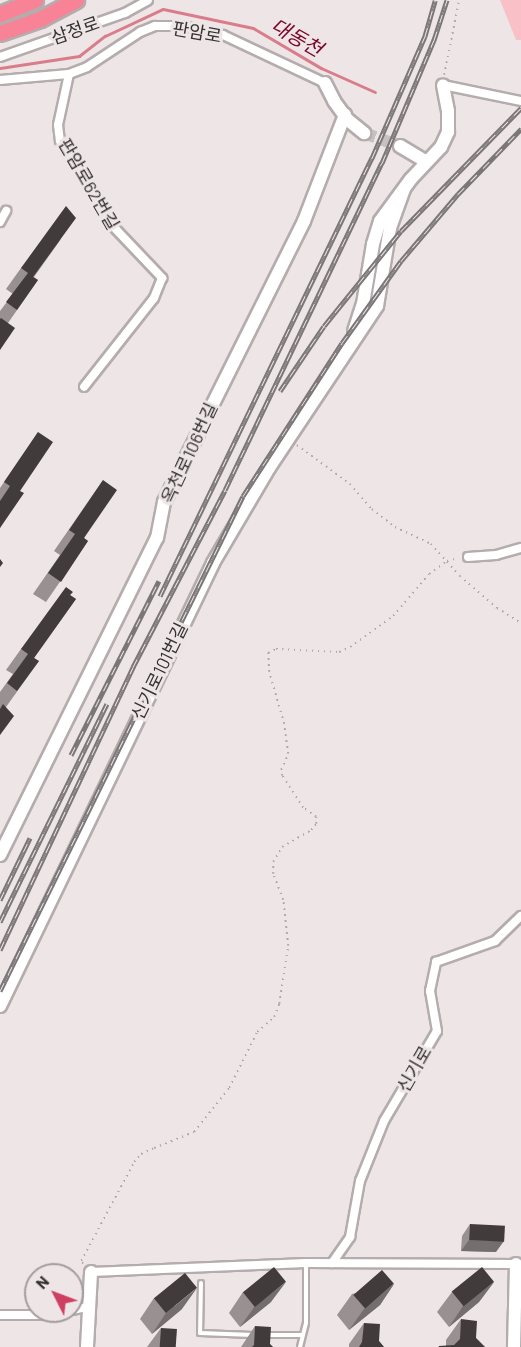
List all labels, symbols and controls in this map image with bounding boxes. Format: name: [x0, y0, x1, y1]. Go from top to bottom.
street label: 삼정로: [48, 12, 102, 48]
water label: 대동천: [267, 13, 327, 61]
street label: 판암로: [171, 17, 223, 47]
street label: 판암로62번길: [54, 135, 124, 233]
street label: 옥천로106번길: [156, 399, 222, 507]
street label: 신기로101번길: [126, 619, 192, 723]
street label: 신기로: [392, 1042, 436, 1096]
north arrow: [24, 1263, 84, 1323]
text: N: [31, 1272, 52, 1292]

